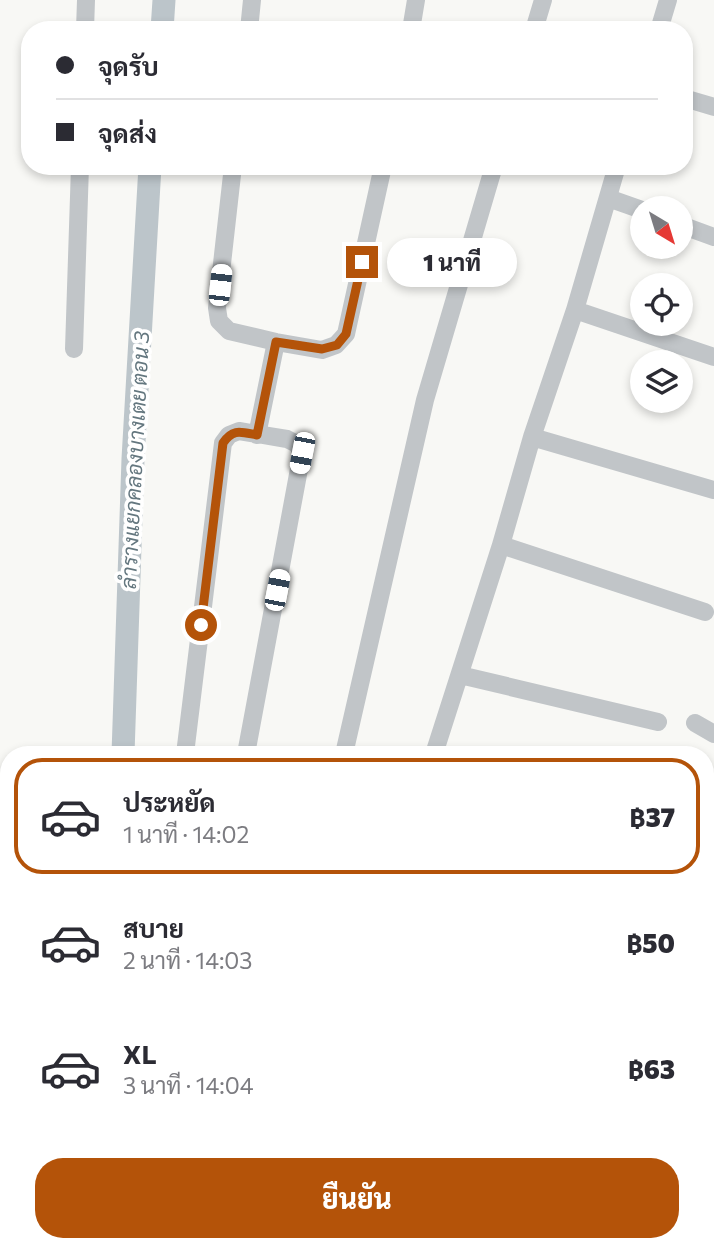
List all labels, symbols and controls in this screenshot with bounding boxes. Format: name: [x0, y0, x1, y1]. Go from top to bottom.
text: จุดรับ: [98, 50, 159, 81]
text: จุดส่ง: [98, 117, 157, 148]
north arrow: [630, 196, 693, 259]
map controls: [630, 196, 693, 413]
callout: 1 นาที: [386, 238, 516, 286]
route end: [346, 246, 378, 278]
text: 1 นาที: [423, 248, 481, 276]
car: [208, 263, 233, 307]
button: locate: [630, 273, 693, 336]
water label: ลำรางแยกคลองบางเตย ตอน 3: [115, 330, 153, 590]
button: layers: [630, 350, 693, 413]
car: [288, 430, 317, 476]
car: [263, 567, 292, 613]
route start: [185, 609, 217, 641]
icon: car: [39, 785, 102, 848]
text: ประหยัด: [123, 786, 216, 817]
text: ฿37: [630, 801, 675, 832]
text: 1 นาที · 14:02: [123, 820, 249, 848]
icon: car: [39, 911, 102, 974]
text: สบาย: [123, 912, 184, 943]
text: ฿50: [626, 927, 675, 958]
text: 2 นาที · 14:03: [123, 946, 252, 974]
icon: car: [39, 1037, 102, 1100]
text: XL: [123, 1038, 157, 1069]
text: ฿63: [628, 1053, 675, 1084]
text: 3 นาที · 14:04: [123, 1071, 254, 1099]
button: ยืนยัน: [35, 1158, 679, 1238]

